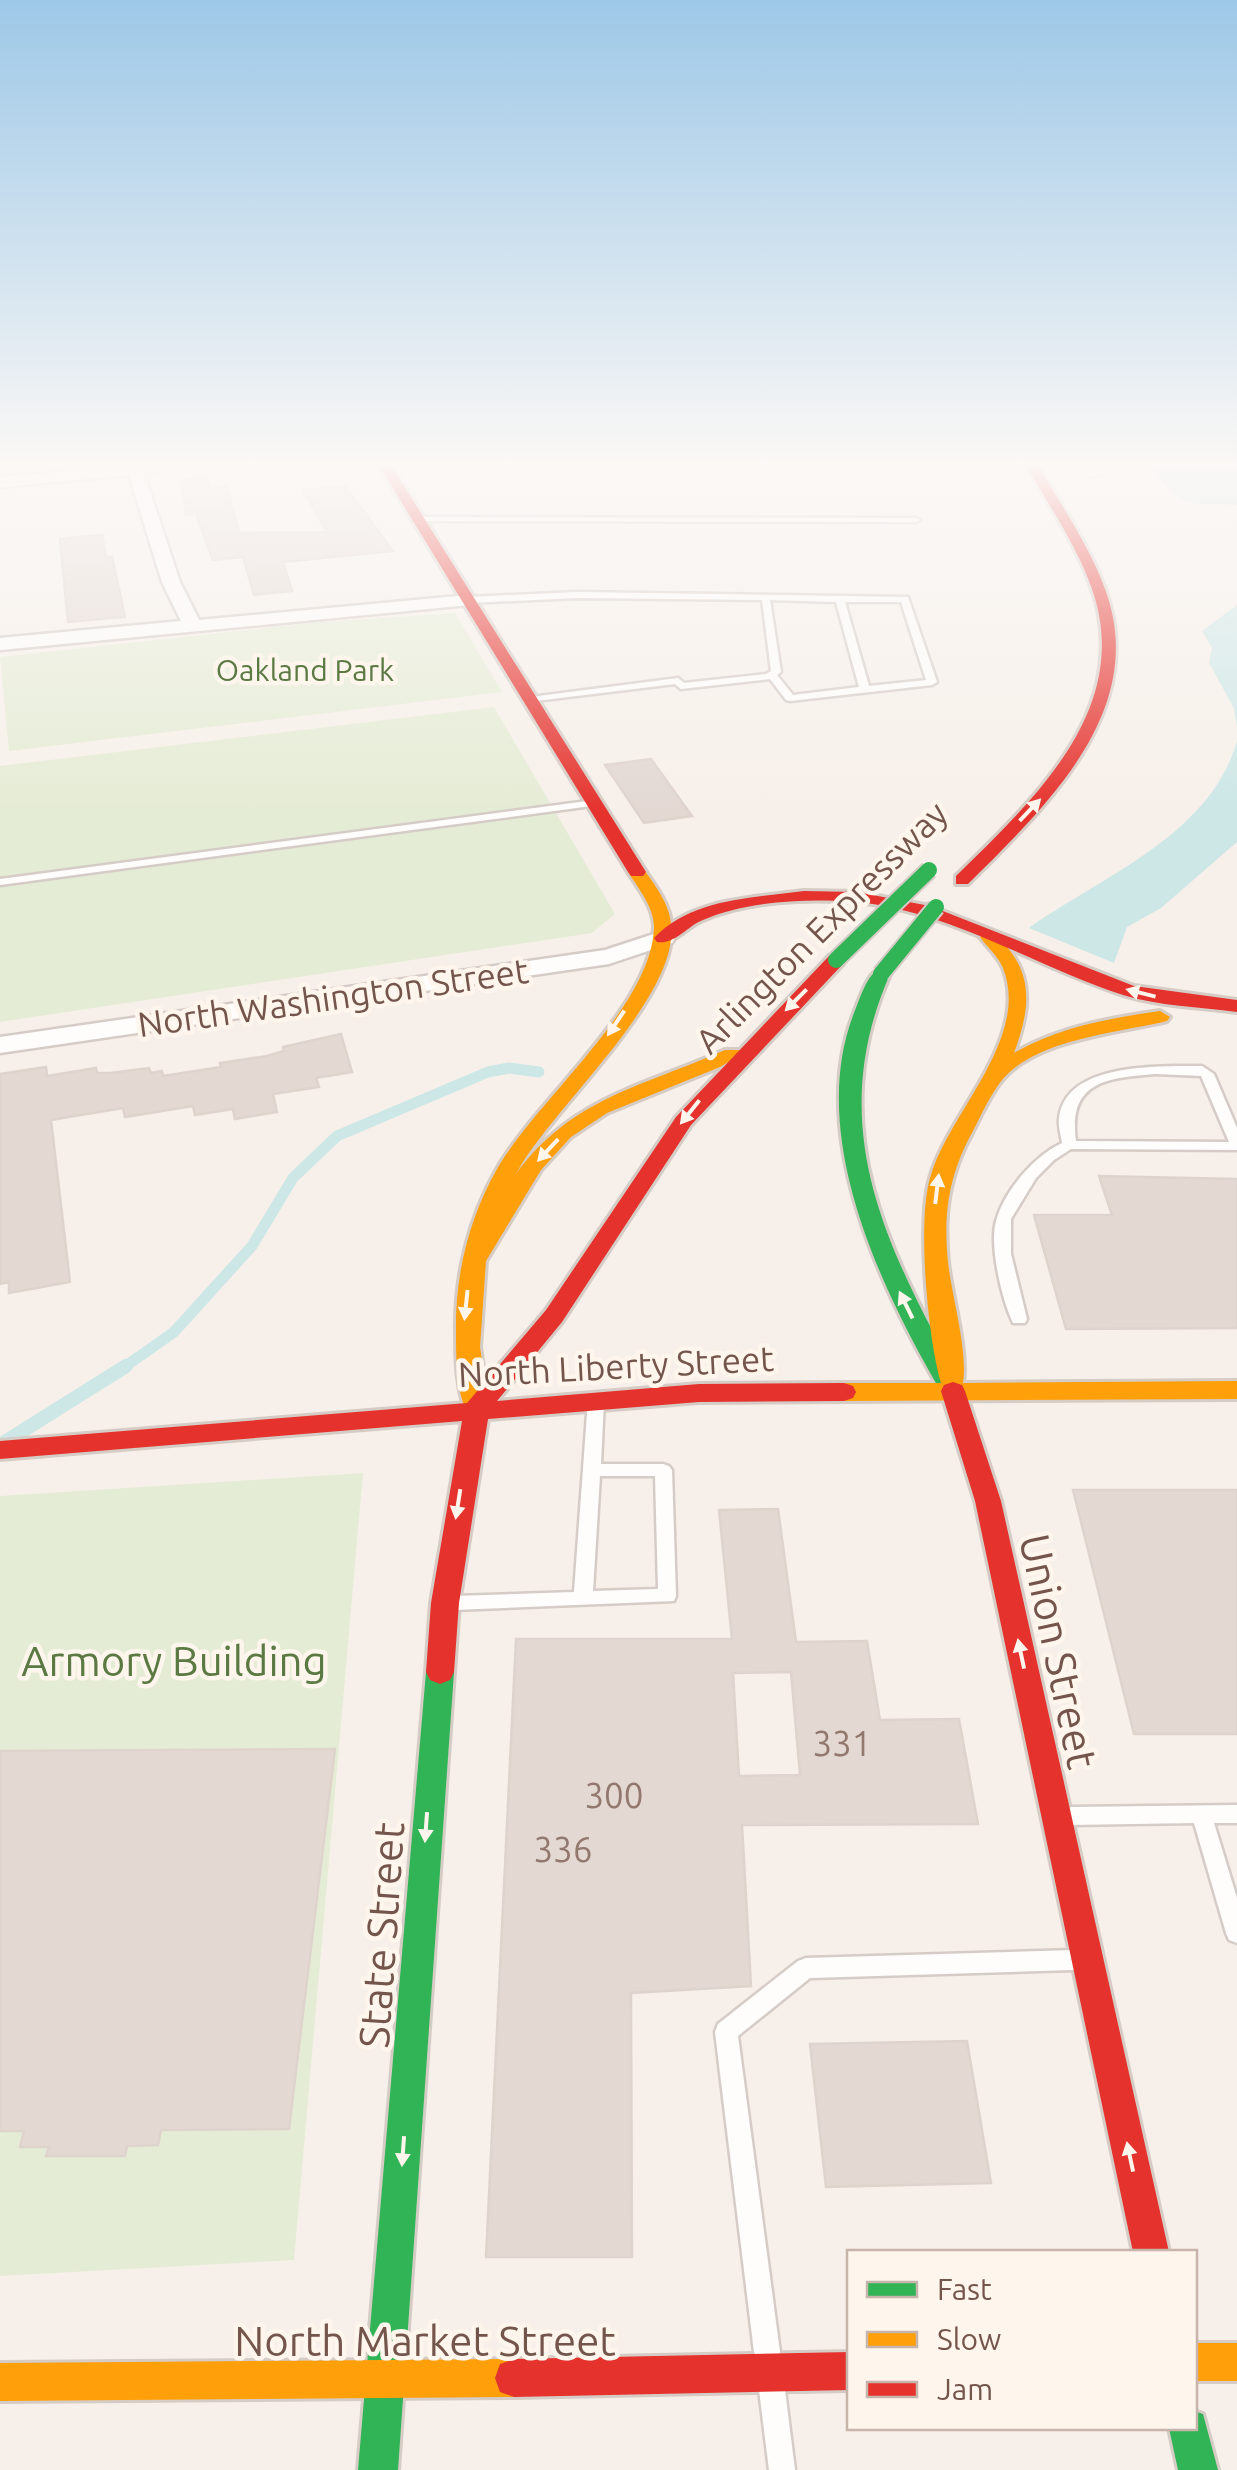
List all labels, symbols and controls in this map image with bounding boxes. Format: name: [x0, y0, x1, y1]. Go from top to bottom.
park label: Oakland Park: [216, 653, 394, 687]
street label: Arlington Expressway: [687, 793, 955, 1061]
one-way arrow: [1017, 799, 1041, 823]
street label: North Washington Street: [135, 950, 531, 1044]
one-way arrow: [1125, 985, 1156, 1000]
one-way arrow: [784, 988, 808, 1011]
one-way arrow: [607, 1009, 627, 1036]
one-way arrow: [680, 1099, 701, 1125]
one-way arrow: [537, 1138, 560, 1162]
one-way arrow: [929, 1173, 945, 1204]
one-way arrow: [458, 1289, 474, 1321]
one-way arrow: [898, 1290, 915, 1319]
street label: North Liberty Street: [457, 1338, 775, 1394]
one-way arrow: [450, 1489, 465, 1520]
street label: Union Street: [1011, 1530, 1107, 1772]
park label: Armory Building: [21, 1637, 327, 1684]
one-way arrow: [1013, 1639, 1028, 1670]
house number: 331: [812, 1723, 872, 1763]
house number: 300: [584, 1775, 644, 1815]
one-way arrow: [418, 1812, 434, 1844]
street label: State Street: [350, 1820, 412, 2050]
house number: 336: [533, 1829, 593, 1869]
one-way arrow: [395, 2136, 411, 2168]
one-way arrow: [1122, 2141, 1137, 2172]
legend: [847, 2250, 1197, 2430]
text: Fast: [937, 2272, 992, 2306]
street label: North Market Street: [234, 2317, 616, 2364]
text: Slow: [937, 2322, 1001, 2356]
text: Jam: [937, 2372, 993, 2406]

